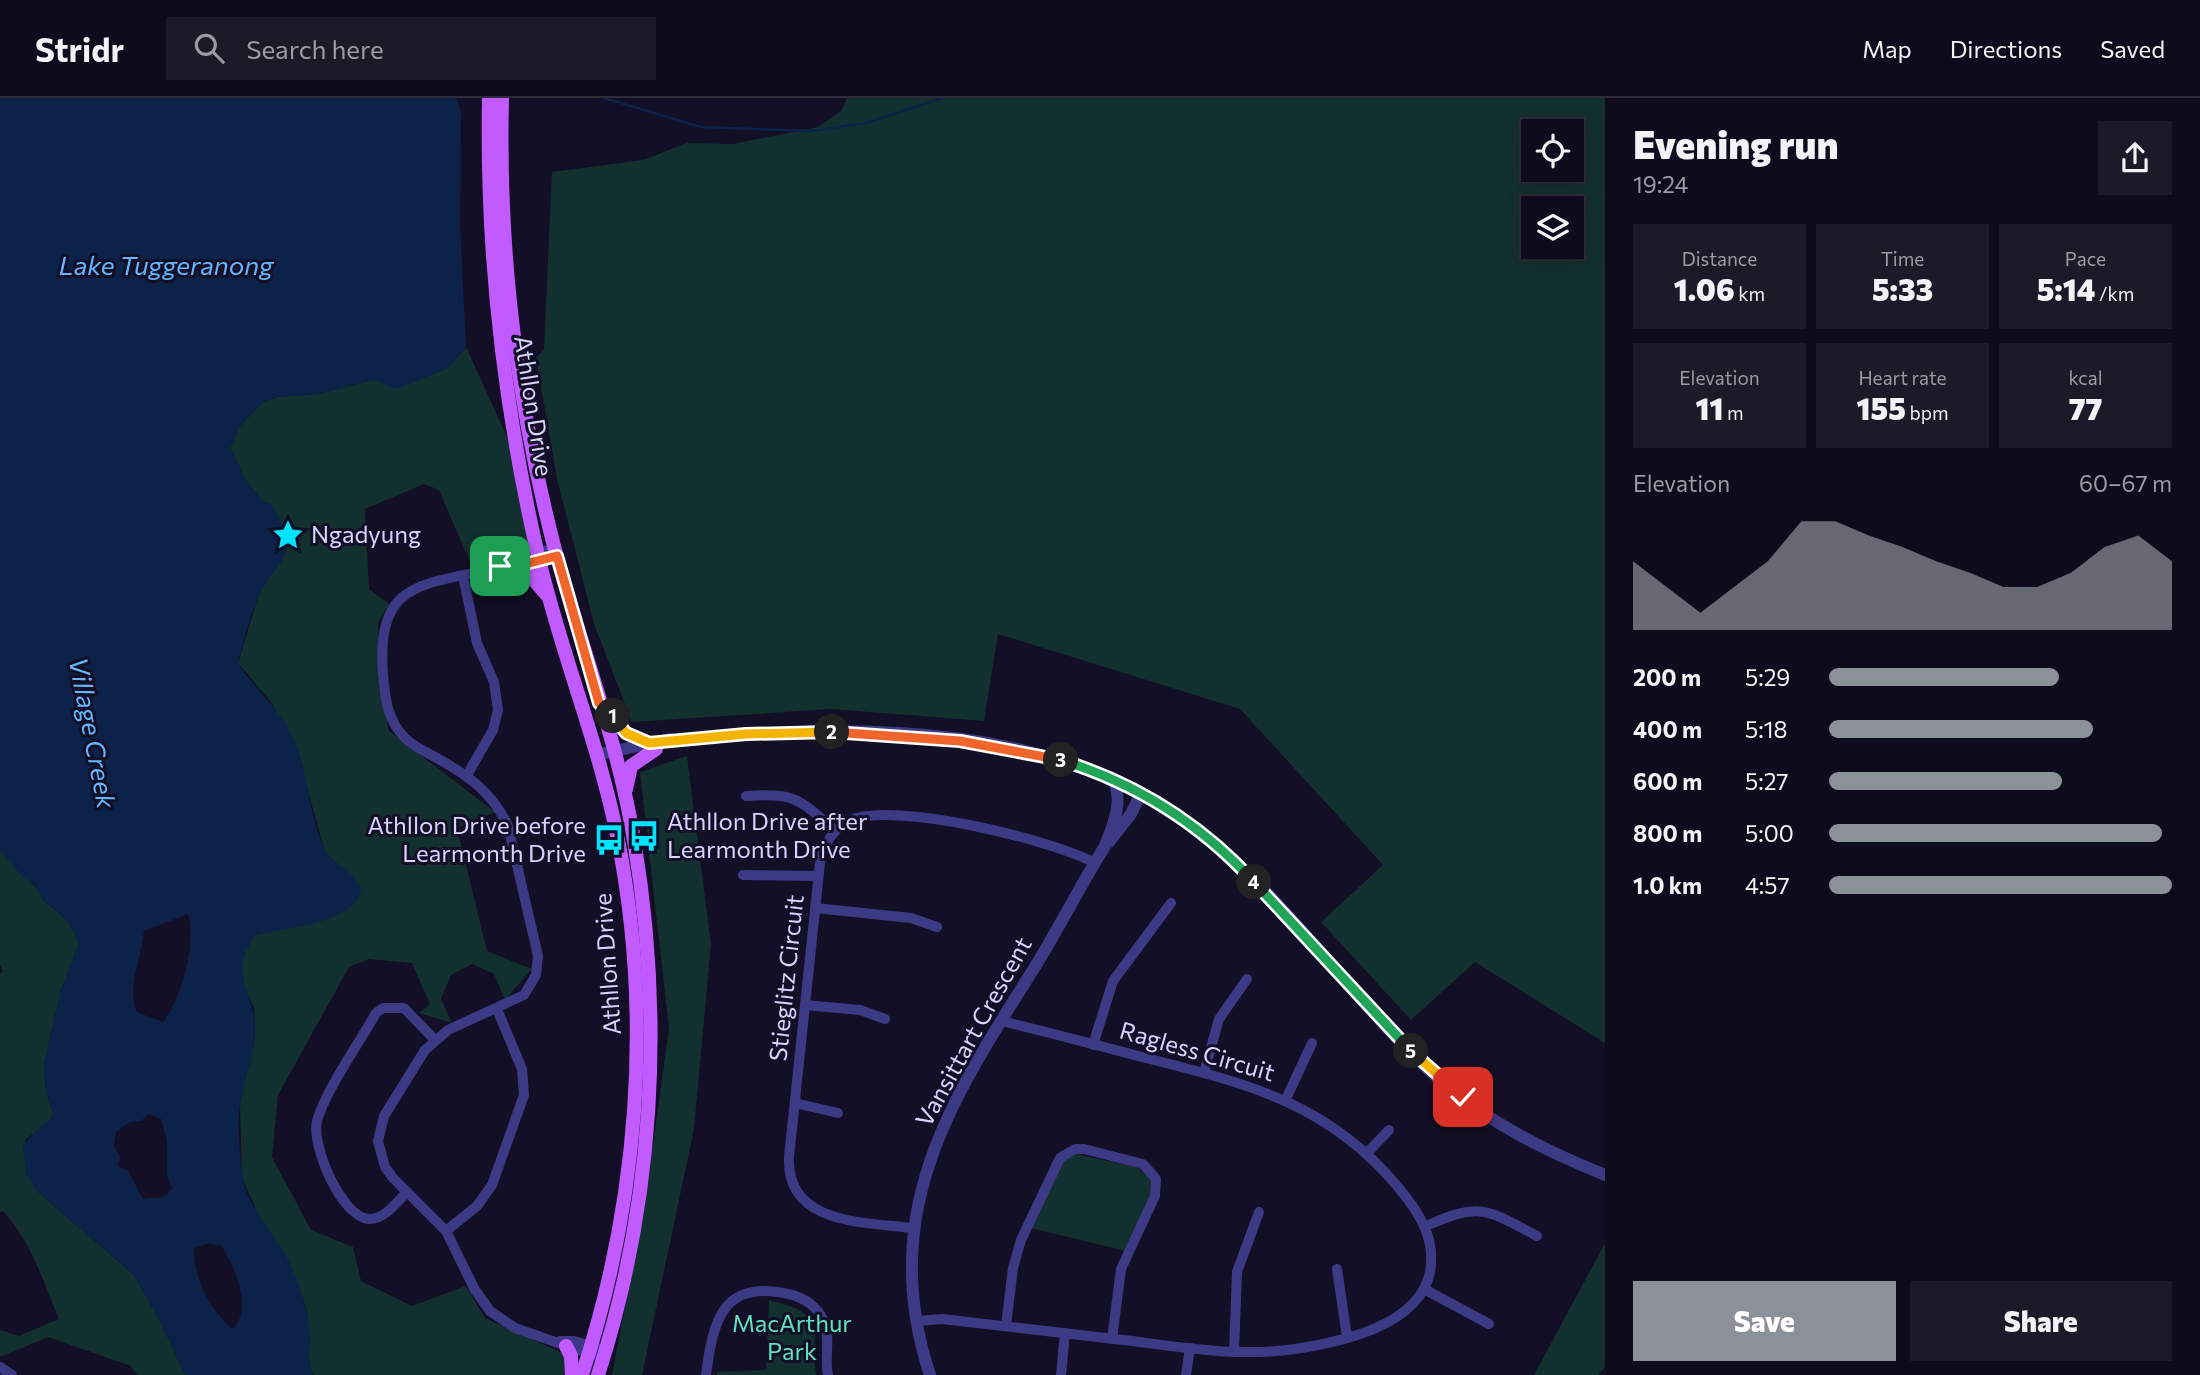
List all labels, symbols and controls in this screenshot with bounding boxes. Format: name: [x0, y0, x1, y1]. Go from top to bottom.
search box: [166, 17, 656, 80]
text: Stridr: [35, 28, 124, 69]
icon: search: [190, 29, 228, 67]
text: Search here: [246, 33, 384, 64]
text: Map: [1862, 34, 1912, 63]
text: Directions: [1950, 34, 2062, 63]
text: Saved: [2100, 34, 2165, 63]
map controls: [1521, 119, 1584, 259]
button: locate: [1521, 119, 1584, 182]
text: Evening run: [1633, 120, 1839, 167]
button: share: [2098, 121, 2172, 195]
text: 19:24: [1633, 170, 1688, 198]
button: layers: [1521, 196, 1584, 259]
text: Distance: [1682, 247, 1757, 270]
text: Time: [1881, 247, 1924, 270]
text: Pace: [2065, 247, 2106, 270]
water label: Lake Tuggeranong: [59, 249, 274, 280]
text: 1.06: [1674, 270, 1735, 307]
text: 5:33: [1872, 270, 1933, 307]
text: 5:14: [2037, 270, 2095, 307]
text: km: [1735, 282, 1765, 305]
text: /km: [2095, 282, 2134, 305]
street label: Athllon Drive: [509, 333, 560, 478]
text: Elevation: [1679, 366, 1760, 389]
text: Heart rate: [1858, 366, 1947, 389]
text: kcal: [2068, 366, 2103, 389]
text: 11: [1695, 389, 1723, 426]
text: 155: [1857, 389, 1906, 426]
text: 77: [2069, 389, 2102, 426]
text: m: [1723, 401, 1744, 424]
text: bpm: [1906, 401, 1948, 424]
text: Elevation: [1633, 469, 1730, 497]
text: 60–67 m: [2079, 469, 2172, 497]
place icon: Ngadyung: [271, 518, 305, 552]
place label: Ngadyung: [311, 519, 421, 548]
pin: [470, 536, 530, 596]
icon: arrive: [481, 547, 519, 585]
water label: Village Creek: [64, 655, 123, 812]
text: 200 m: [1633, 663, 1701, 691]
text: 5:29: [1745, 663, 1790, 691]
pin: 1: [596, 698, 630, 734]
text: 1: [608, 704, 617, 727]
pin: 2: [814, 714, 850, 750]
text: 400 m: [1633, 715, 1702, 743]
text: 5:18: [1745, 715, 1787, 743]
text: 2: [826, 720, 837, 743]
pin: 3: [1044, 742, 1078, 778]
text: 3: [1055, 748, 1066, 771]
text: 600 m: [1633, 767, 1702, 795]
text: 5:27: [1745, 767, 1788, 795]
place label: Athllon Drive after Learmonth Drive: [667, 806, 868, 863]
place label: Athllon Drive before Learmonth Drive: [368, 810, 586, 867]
bus stop icon: Athllon Drive after Learmonth Drive: [627, 819, 661, 853]
text: 800 m: [1633, 819, 1702, 847]
text: 5:00: [1745, 819, 1794, 847]
bus stop icon: Athllon Drive before Learmonth Drive: [592, 823, 626, 857]
pin: 4: [1236, 864, 1272, 900]
text: 4: [1248, 870, 1259, 893]
text: 1.0 km: [1633, 871, 1702, 899]
text: 4:57: [1745, 871, 1790, 899]
street label: Athllon Drive: [587, 892, 626, 1036]
street label: Stieglitz Circuit: [762, 893, 809, 1063]
street label: Vansittart Crescent: [909, 931, 1037, 1131]
street label: Ragless Circuit: [1117, 1015, 1278, 1087]
pin: 5: [1394, 1034, 1428, 1068]
text: 5: [1405, 1039, 1416, 1062]
pin: [1433, 1067, 1493, 1127]
icon: check: [1444, 1078, 1482, 1116]
button: Save: [1633, 1281, 1896, 1361]
button: Share: [1910, 1281, 2172, 1361]
park label: MacArthur Park: [732, 1308, 852, 1365]

